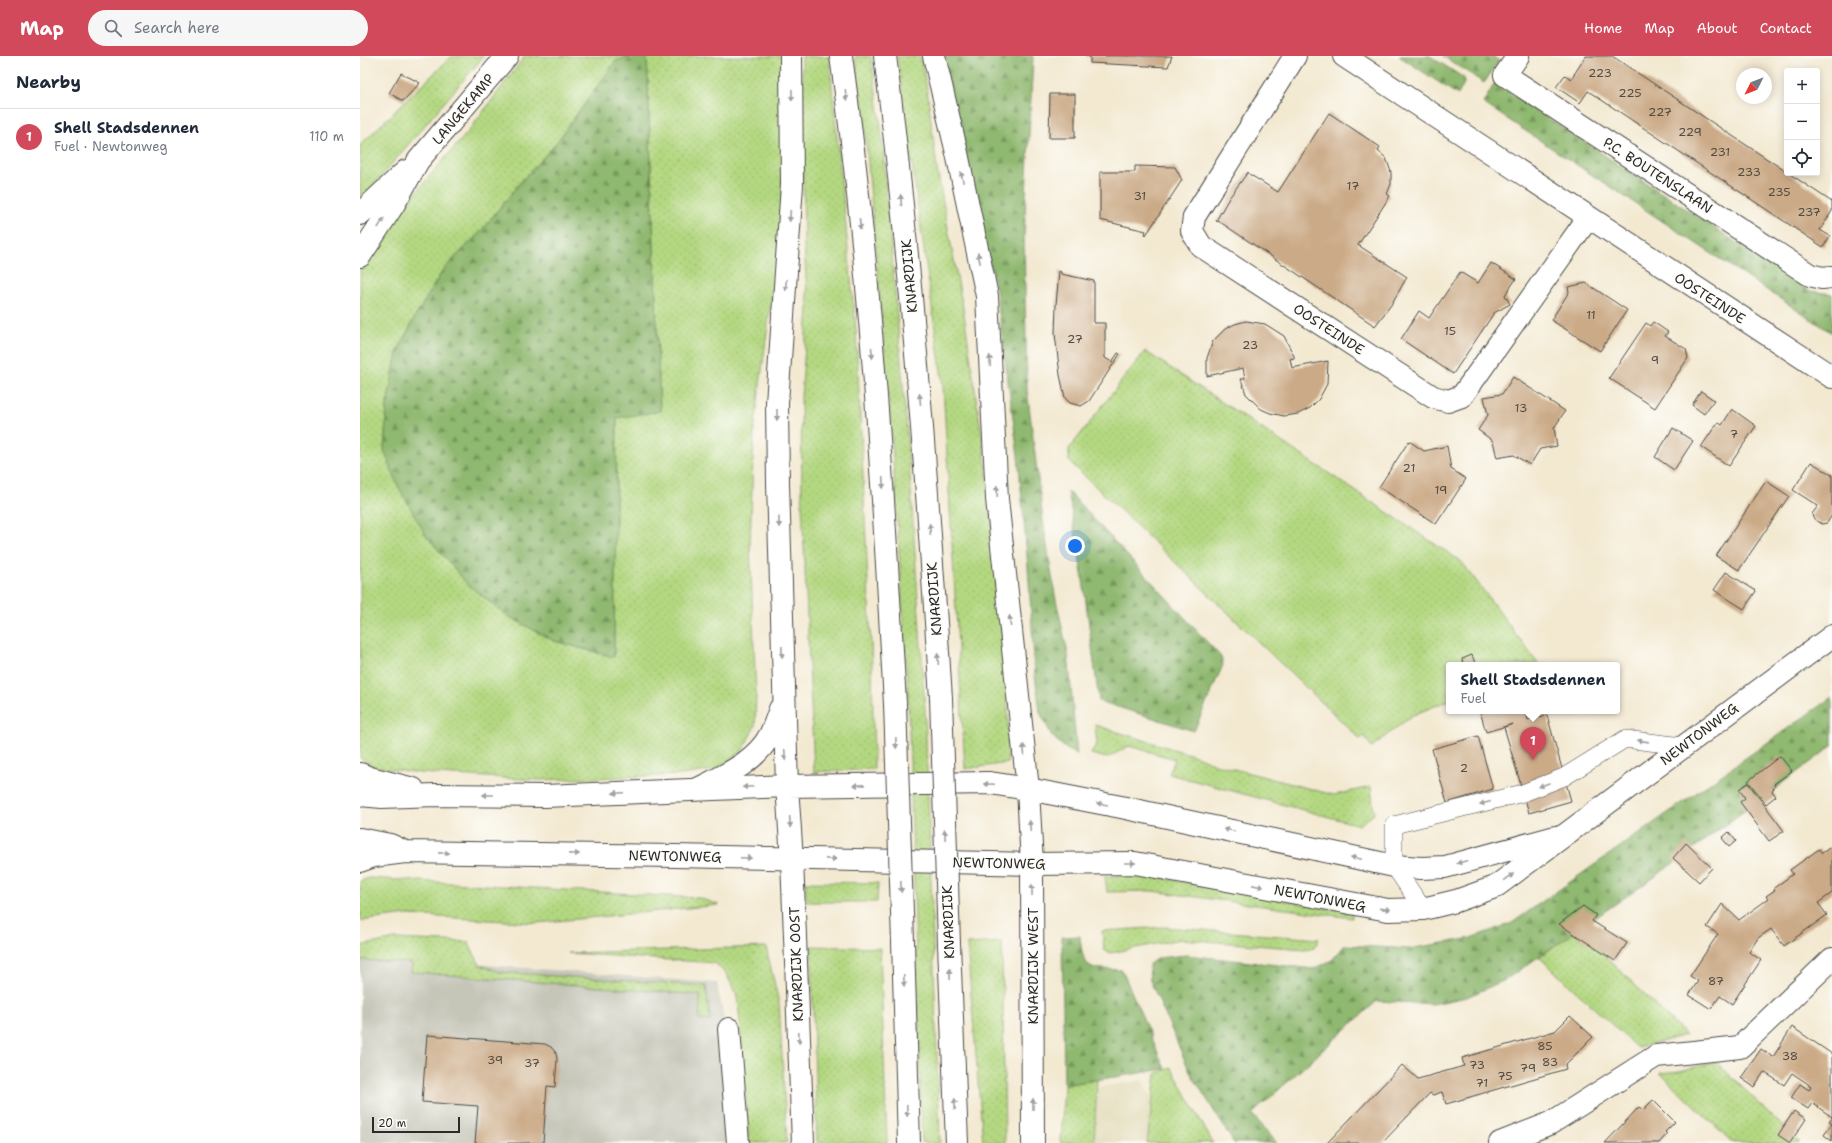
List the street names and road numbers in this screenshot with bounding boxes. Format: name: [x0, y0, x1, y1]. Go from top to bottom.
street label: LANGEKAMP: [428, 70, 498, 148]
street label: P.C. BOUTENSLAAN: [1600, 133, 1716, 217]
street label: KNARDIJK: [897, 238, 921, 314]
street label: OOSTEINDE: [1671, 268, 1749, 328]
street label: OOSTEINDE: [1290, 299, 1368, 359]
street label: KNARDIJK: [922, 561, 946, 637]
street label: NEWTONWEG: [1656, 699, 1742, 769]
street label: NEWTONWEG: [628, 846, 722, 866]
street label: NEWTONWEG: [952, 853, 1046, 873]
street label: NEWTONWEG: [1273, 880, 1368, 916]
street label: KNARDIJK: [938, 885, 958, 959]
street label: KNARDIJK OOST: [785, 906, 807, 1022]
street label: KNARDIJK WEST: [1024, 907, 1042, 1025]

